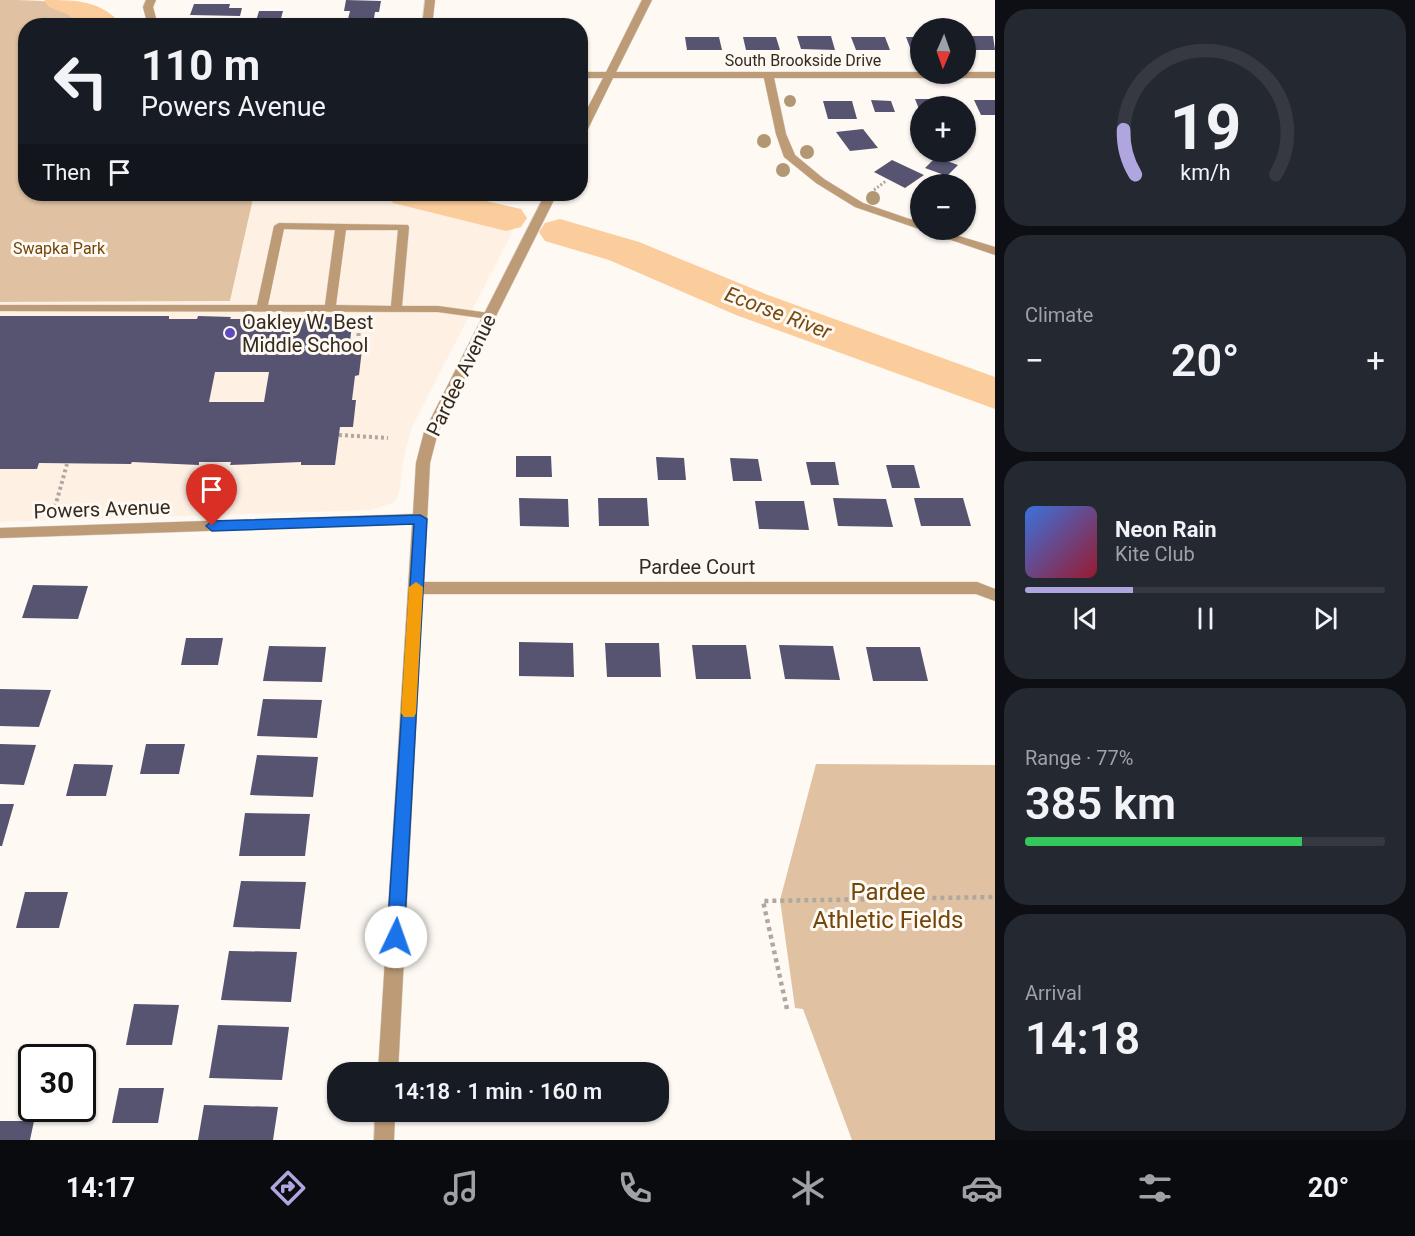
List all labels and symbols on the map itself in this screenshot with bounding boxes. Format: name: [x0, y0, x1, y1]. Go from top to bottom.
north arrow: [910, 18, 976, 84]
street label: South Brookside Drive: [725, 51, 881, 70]
park label: Swapka Park: [13, 239, 106, 258]
water label: Ecorse River: [721, 282, 836, 345]
place label: Oakley W. Best Middle School: [242, 310, 373, 357]
street label: Pardee Avenue: [421, 310, 501, 440]
marker: Oakley W. Best Middle School: [223, 326, 237, 340]
pin: [186, 464, 237, 526]
street label: Powers Avenue: [33, 495, 171, 523]
street label: Pardee Court: [639, 555, 755, 579]
park label: Pardee Athletic Fields: [813, 878, 963, 934]
position arrow: [364, 905, 428, 969]
speed limit sign: 30: [18, 1044, 96, 1122]

